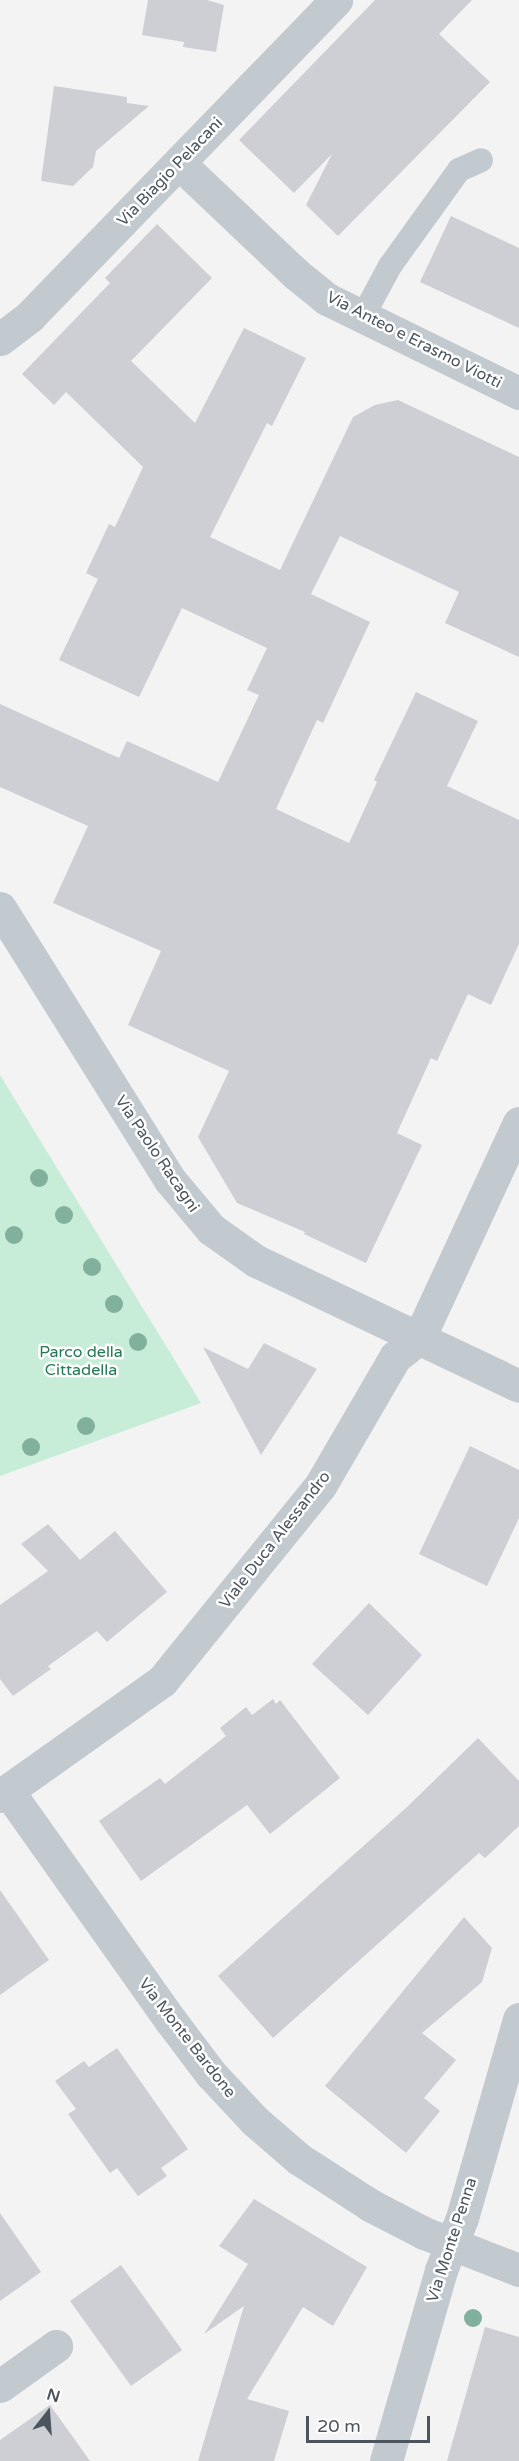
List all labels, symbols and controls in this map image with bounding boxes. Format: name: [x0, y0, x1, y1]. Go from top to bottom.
street label: Via Biagio Pelacani: [113, 114, 227, 230]
street label: Via Anteo e Erasmo Viotti: [323, 287, 505, 393]
street label: Via Paolo Racagni: [111, 1092, 203, 1216]
park label: Parco della Cittadella: [39, 1342, 123, 1380]
street label: Viale Duca Alessandro: [215, 1467, 335, 1613]
street label: Via Monte Bardone: [134, 1974, 240, 2102]
street label: Via Monte Penna: [423, 2175, 481, 2305]
north arrow: [18, 2383, 78, 2443]
text: N: [44, 2384, 62, 2407]
scale bar: [309, 2404, 434, 2442]
text: 20 m: [317, 2415, 361, 2437]

